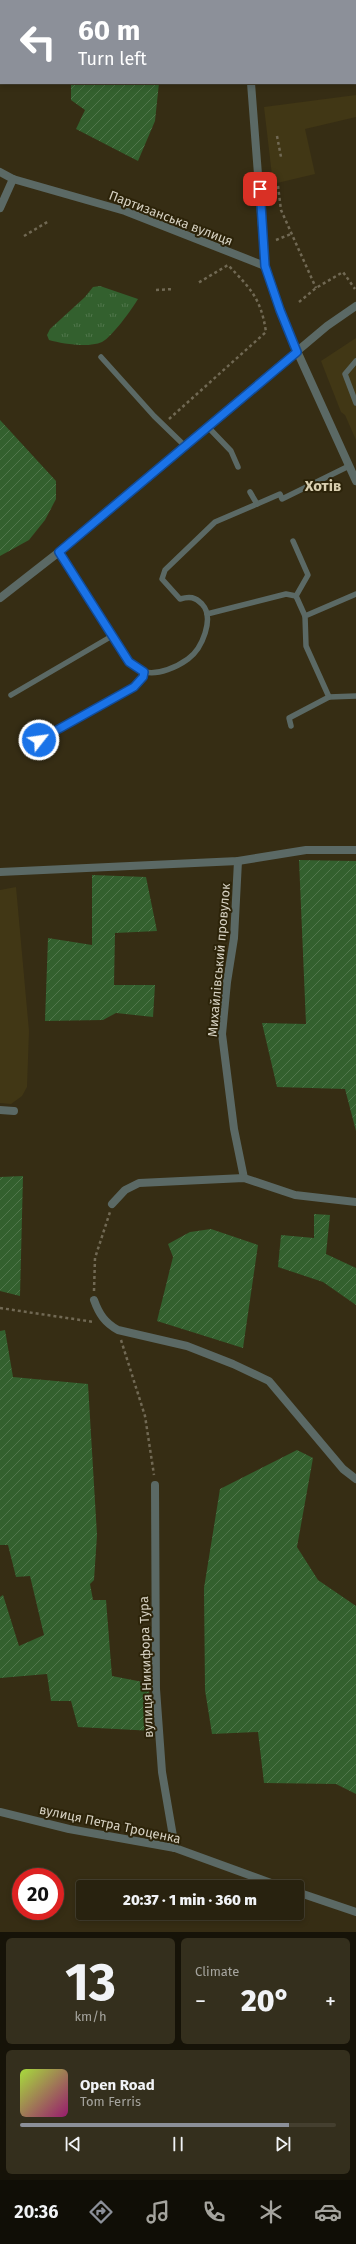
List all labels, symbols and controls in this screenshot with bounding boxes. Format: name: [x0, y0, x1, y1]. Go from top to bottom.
text: 60 m: [78, 14, 140, 47]
icon: left: [12, 16, 64, 68]
text: Turn left: [78, 48, 147, 70]
pin: [243, 172, 277, 206]
icon: arrive: [249, 178, 271, 200]
street label: Партизанська вулиця: [107, 187, 235, 249]
district label: Хотів: [304, 477, 341, 495]
position arrow: [18, 719, 60, 761]
street label: Михайлівський провулок: [205, 882, 233, 1037]
street label: вулиця Никифора Тура: [136, 1596, 156, 1738]
street label: вулиця Петра Троценка: [38, 1802, 182, 1846]
speed limit sign: 20: [12, 1868, 64, 1920]
text: 20:37 · 1 min · 360 m: [123, 1891, 257, 1909]
text: 13: [65, 1951, 116, 2014]
text: Climate: [195, 1964, 239, 1979]
text: 20°: [241, 1983, 290, 2019]
text: −: [195, 1988, 206, 2015]
text: +: [325, 1988, 336, 2015]
text: km/h: [74, 2009, 107, 2024]
text: Open Road: [80, 2076, 155, 2094]
text: Tom Ferris: [80, 2094, 141, 2109]
icon: previous: [62, 2133, 84, 2155]
icon: pause: [167, 2133, 189, 2155]
icon: next: [272, 2133, 294, 2155]
icon: directions: [87, 2198, 115, 2226]
icon: music: [144, 2198, 172, 2226]
icon: phone: [200, 2198, 228, 2226]
icon: climate: [257, 2198, 285, 2226]
icon: car: [314, 2198, 342, 2226]
text: 20:36: [14, 2201, 58, 2223]

